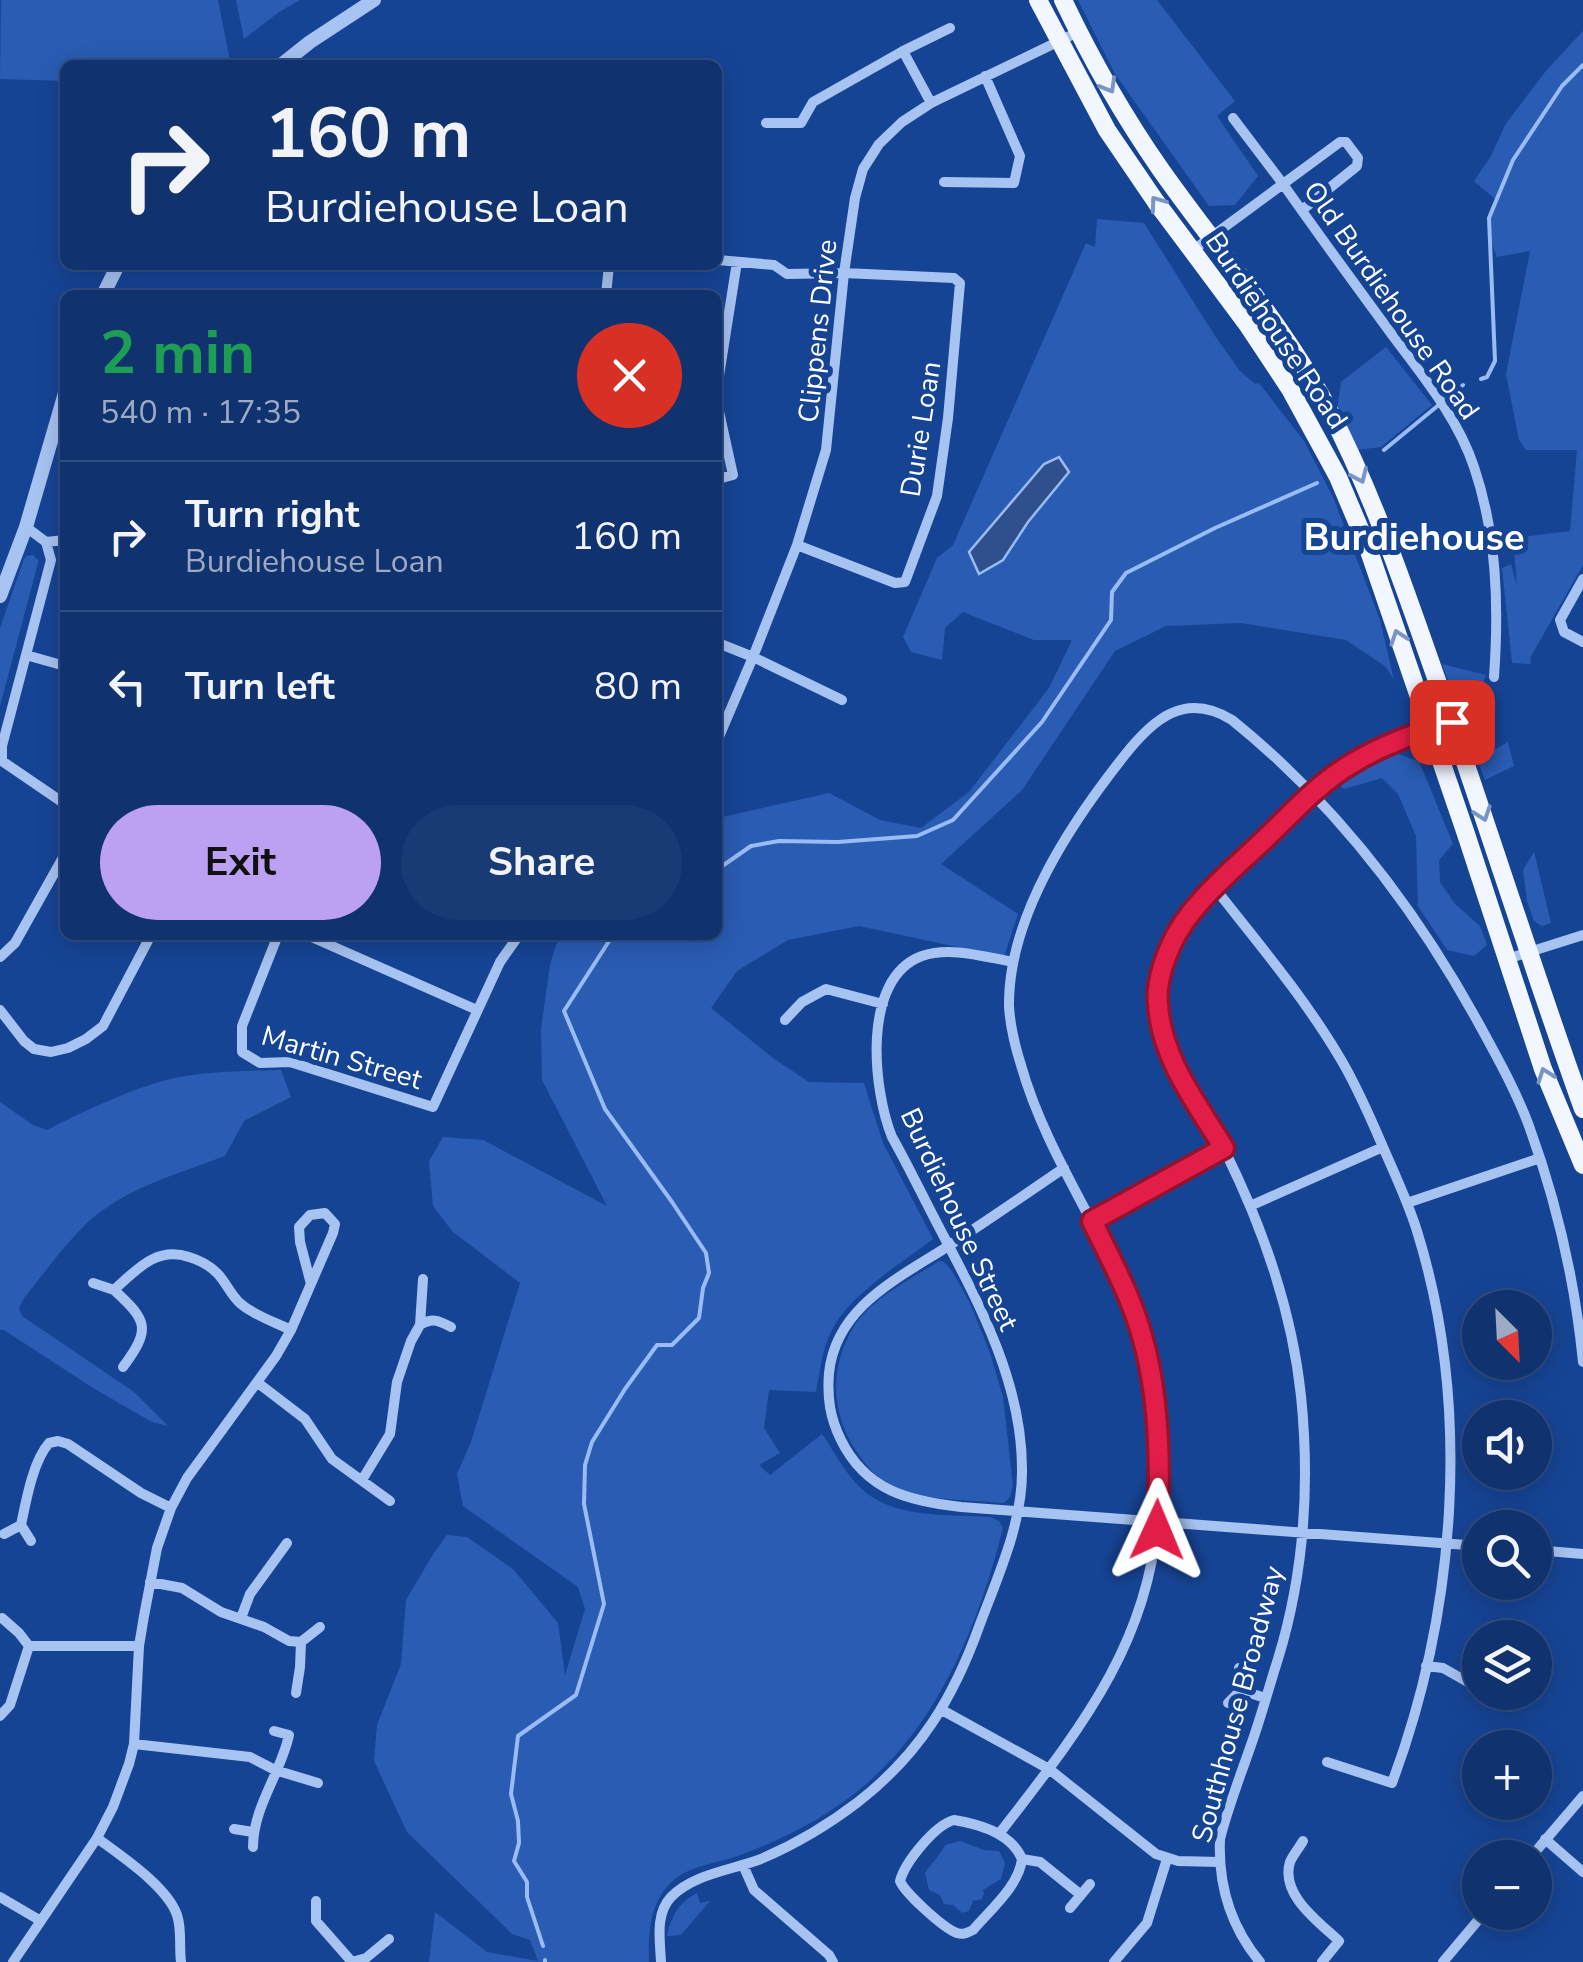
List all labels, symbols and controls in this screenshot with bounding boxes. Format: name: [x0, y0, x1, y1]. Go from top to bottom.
one-way arrow: [1097, 75, 1116, 93]
text: 160 m: [265, 86, 471, 182]
icon: right: [100, 100, 230, 230]
street label: Old Burdiehouse Road: [1294, 174, 1488, 427]
text: Burdiehouse Loan: [265, 177, 629, 238]
one-way arrow: [1151, 196, 1169, 214]
street label: Burdiehouse Road: [1196, 225, 1356, 437]
street label: Clippens Drive: [789, 238, 847, 425]
text: 2 min: [100, 312, 255, 394]
button: close: [577, 323, 682, 428]
street label: Durie Loan: [892, 359, 950, 500]
text: 540 m · 17:35: [100, 391, 301, 434]
one-way arrow: [1348, 466, 1368, 484]
text: Turn right: [185, 489, 360, 540]
icon: right: [100, 509, 155, 564]
text: 160 m: [571, 511, 682, 562]
district label: Burdiehouse: [1303, 512, 1525, 563]
text: Burdiehouse Loan: [185, 540, 444, 583]
one-way arrow: [1389, 629, 1409, 646]
icon: left: [100, 659, 155, 714]
text: Turn left: [185, 661, 335, 712]
text: 80 m: [594, 661, 682, 712]
pin: [1410, 680, 1495, 765]
icon: arrive: [1425, 695, 1480, 750]
button: Exit: [100, 805, 381, 920]
button: Share: [401, 805, 682, 920]
one-way arrow: [1471, 805, 1491, 822]
street label: Martin Street: [257, 1017, 427, 1099]
one-way arrow: [1536, 1068, 1557, 1085]
street label: Burdiehouse Street: [891, 1102, 1027, 1337]
north arrow: [1462, 1290, 1552, 1380]
map controls: [1462, 1290, 1552, 1930]
button: sound: [1462, 1400, 1552, 1490]
position arrow: [1105, 1478, 1209, 1582]
button: search: [1462, 1510, 1552, 1600]
street label: Southhouse Broadway: [1183, 1561, 1293, 1847]
button: layers: [1462, 1620, 1552, 1710]
button: +: [1462, 1730, 1552, 1820]
button: −: [1462, 1840, 1552, 1930]

